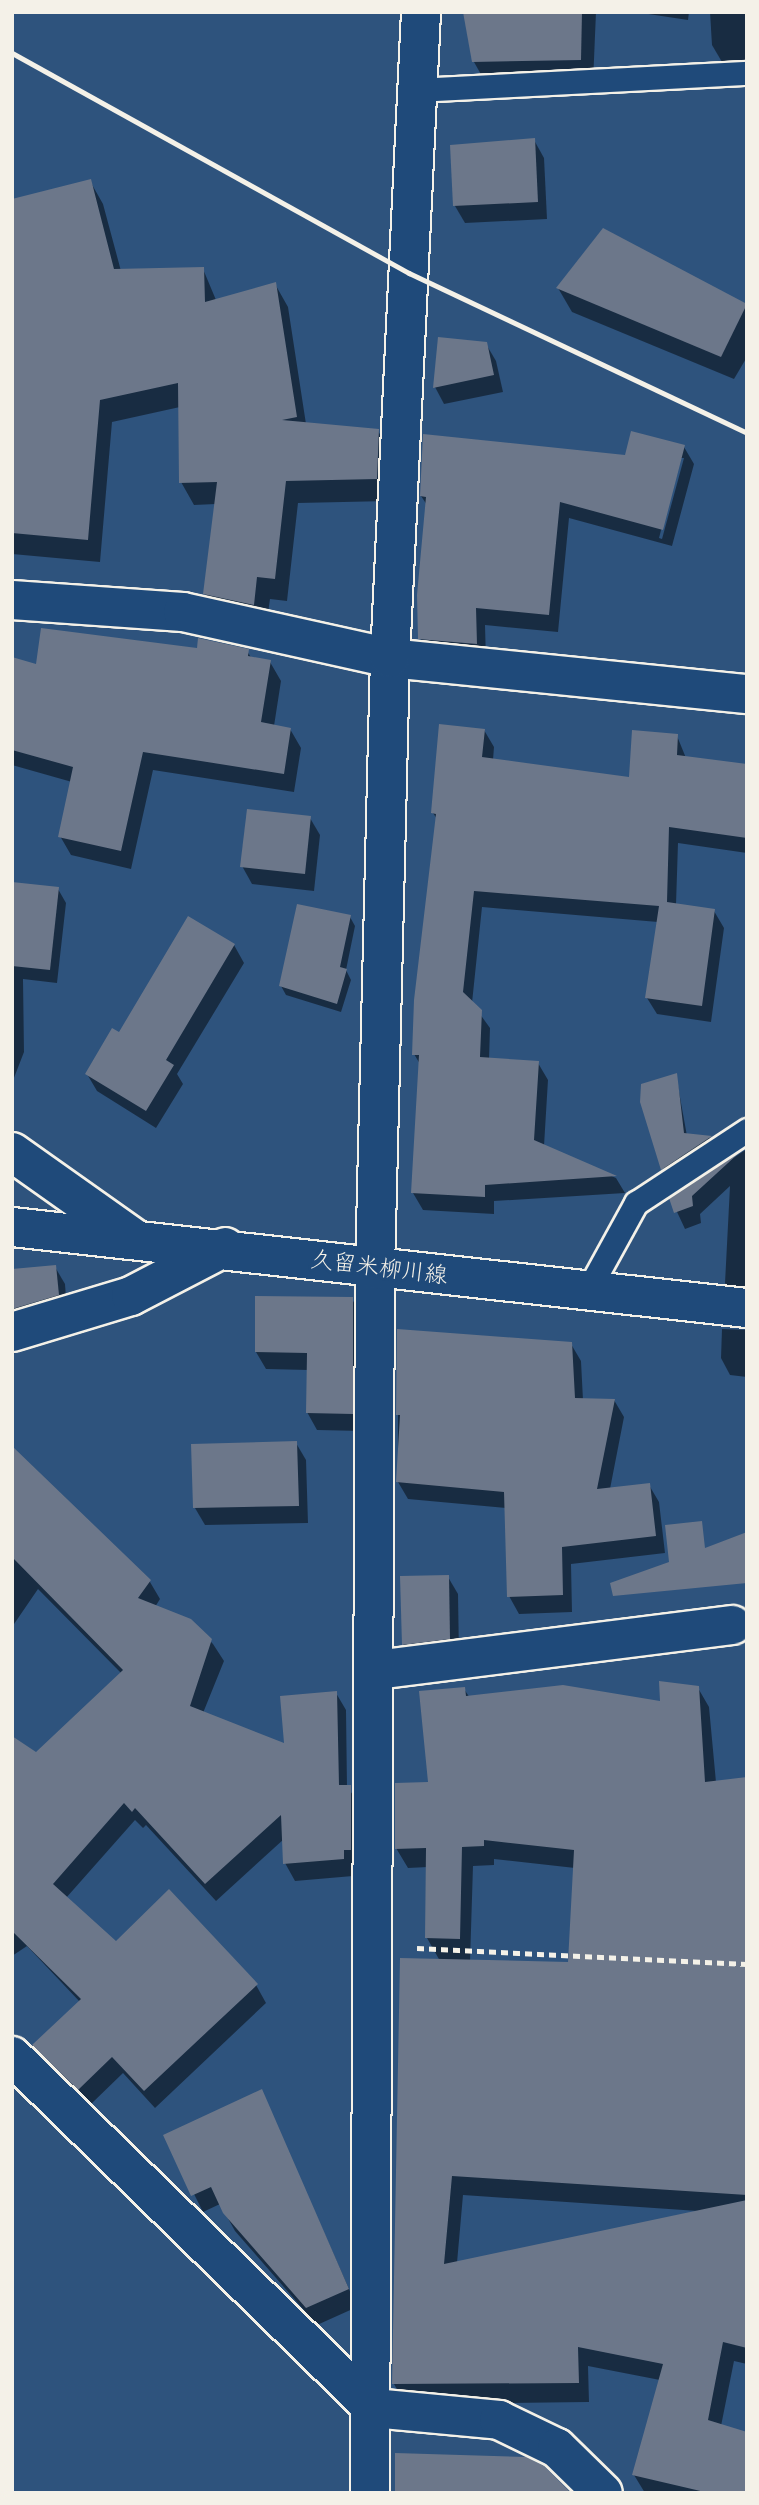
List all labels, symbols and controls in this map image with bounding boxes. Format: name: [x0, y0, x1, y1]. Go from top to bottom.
street label: 久留米柳川線: [309, 1246, 449, 1290]

